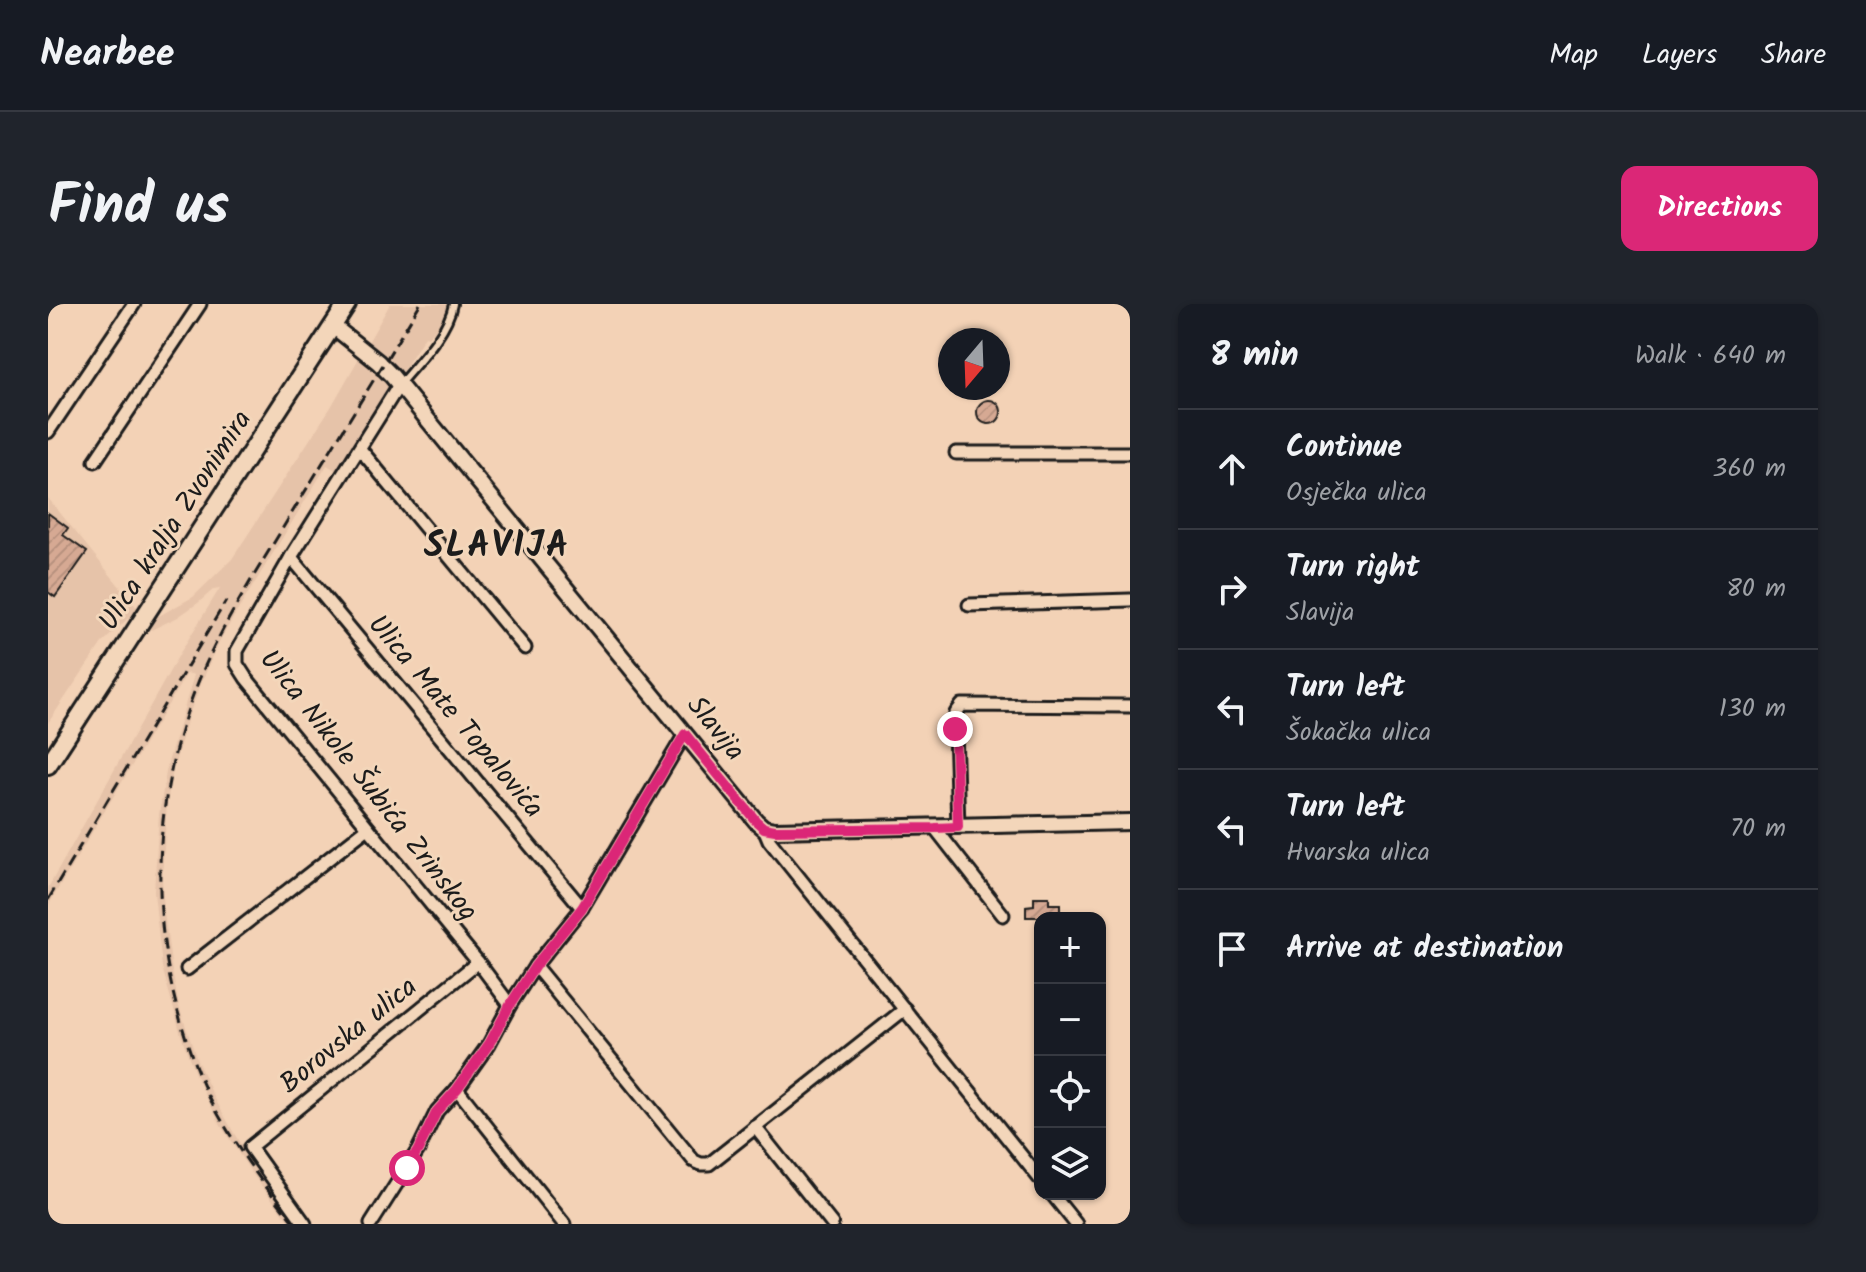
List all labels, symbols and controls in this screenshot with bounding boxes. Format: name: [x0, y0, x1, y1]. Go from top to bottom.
text: Nearbee: [40, 25, 174, 85]
text: Map: [1549, 33, 1598, 78]
text: Layers: [1642, 33, 1717, 78]
text: Share: [1761, 33, 1826, 78]
text: Find us: [48, 163, 229, 253]
button: Directions: [1621, 166, 1818, 251]
north arrow: [938, 328, 1010, 400]
text: 8 min: [1210, 329, 1299, 383]
text: Walk · 640 m: [1635, 335, 1786, 377]
street label: Ulica kralja Zvonimira: [87, 401, 265, 641]
text: Continue: [1286, 424, 1402, 472]
icon: ahead: [1210, 447, 1254, 491]
text: 360 m: [1713, 448, 1786, 490]
text: Osječka ulica: [1286, 472, 1427, 514]
district label: SLAVIJA: [424, 518, 570, 575]
text: Turn right: [1286, 544, 1419, 592]
icon: right: [1210, 567, 1254, 611]
text: 80 m: [1726, 568, 1786, 610]
text: Slavija: [1286, 592, 1354, 634]
street label: Ulica Mate Topalovića: [356, 605, 554, 829]
street label: Ulica Nikole Šubića Zrinskog: [247, 640, 489, 932]
text: Turn left: [1286, 664, 1405, 712]
street label: Slavija: [674, 686, 756, 772]
icon: left: [1210, 687, 1254, 731]
text: 130 m: [1719, 688, 1786, 730]
route end: [937, 711, 973, 747]
text: Šokačka ulica: [1286, 712, 1431, 754]
text: Turn left: [1286, 784, 1405, 832]
icon: left: [1210, 807, 1254, 851]
text: 70 m: [1730, 808, 1786, 850]
text: Hvarska ulica: [1286, 832, 1430, 874]
map controls: [1034, 912, 1106, 1200]
button: +: [1034, 912, 1106, 984]
text: Arrive at destination: [1286, 925, 1563, 973]
icon: arrive: [1210, 927, 1254, 971]
street label: Borovska ulica: [270, 966, 428, 1106]
button: −: [1034, 984, 1106, 1056]
button: locate: [1034, 1056, 1106, 1128]
button: layers: [1034, 1128, 1106, 1200]
route start: [389, 1150, 425, 1186]

